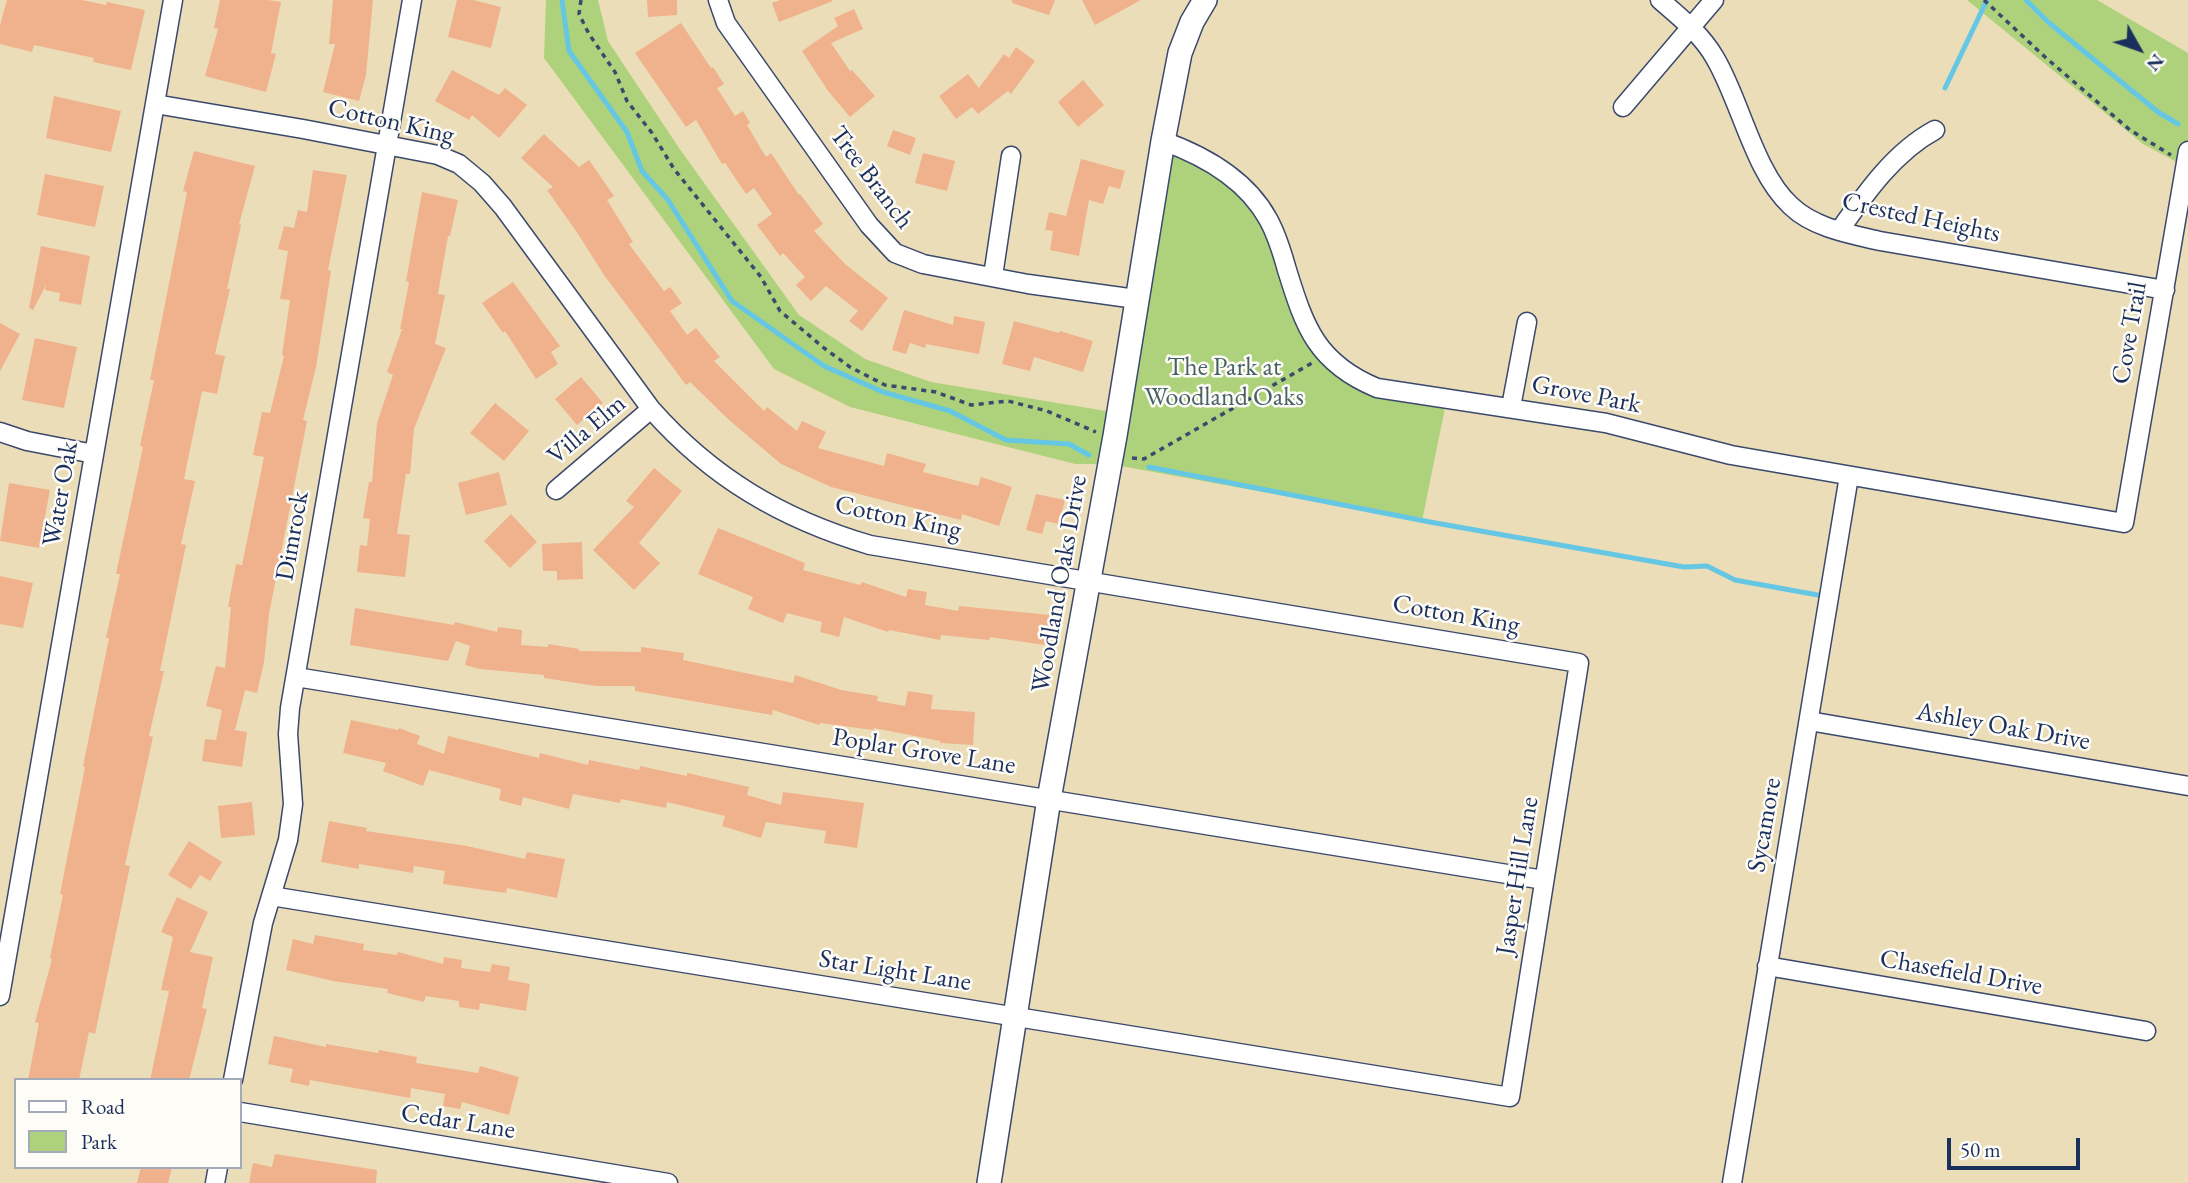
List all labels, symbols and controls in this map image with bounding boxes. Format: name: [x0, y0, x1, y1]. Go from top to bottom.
north arrow: [2104, 14, 2174, 84]
text: N: [2141, 49, 2170, 77]
street label: Cotton King: [325, 92, 457, 152]
street label: Tree Branch: [822, 120, 920, 236]
street label: Crested Heights: [1839, 186, 2003, 250]
street label: Cove Trail: [2106, 279, 2154, 387]
park label: The Park at Woodland Oaks: [1144, 352, 1304, 414]
street label: Grove Park: [1529, 369, 1643, 421]
street label: Villa Elm: [542, 388, 632, 472]
street label: Water Oak: [36, 439, 86, 549]
street label: Woodland Oaks Drive: [1026, 473, 1094, 695]
street label: Dimrock: [270, 489, 316, 583]
street label: Cotton King: [832, 489, 964, 547]
street label: Cotton King: [1390, 588, 1522, 642]
street label: Ashley Oak Drive: [1914, 696, 2092, 758]
street label: Poplar Grove Lane: [830, 722, 1018, 782]
street label: Sycamore: [1741, 775, 1789, 875]
street label: Jasper Hill Lane: [1490, 795, 1546, 957]
street label: Chasefield Drive: [1877, 943, 2045, 1003]
street label: Star Light Lane: [817, 944, 973, 998]
legend: [14, 1078, 242, 1169]
text: Road: [81, 1093, 125, 1120]
street label: Cedar Lane: [399, 1098, 517, 1146]
scale bar: [1950, 1124, 2083, 1168]
text: Park: [81, 1128, 117, 1155]
text: 50 m: [1960, 1136, 2001, 1163]

